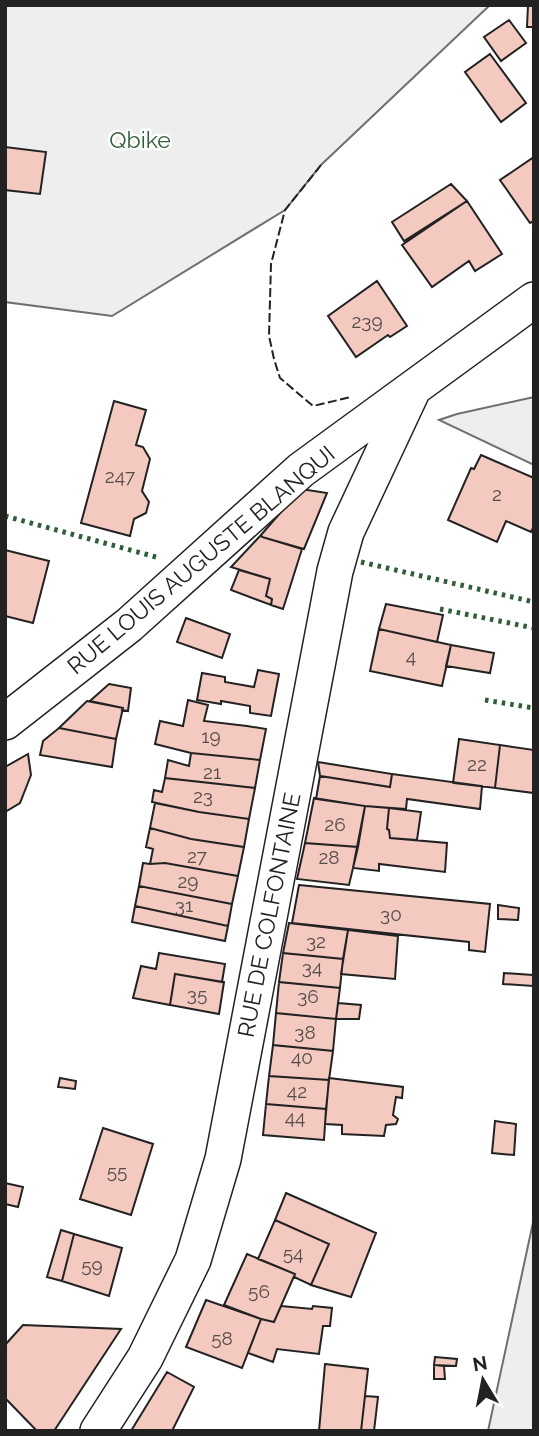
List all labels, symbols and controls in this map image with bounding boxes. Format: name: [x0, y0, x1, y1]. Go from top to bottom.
park label: Qbike: [109, 126, 171, 153]
house number: 239: [351, 310, 383, 332]
street label: RUE LOUIS AUGUSTE BLANQUI: [62, 440, 340, 679]
house number: 247: [105, 465, 135, 487]
house number: 2: [492, 483, 502, 505]
house number: 4: [406, 645, 416, 667]
house number: 19: [201, 725, 221, 747]
house number: 22: [467, 753, 487, 775]
house number: 21: [203, 761, 221, 783]
house number: 23: [193, 785, 213, 807]
street label: RUE DE COLFONTAINE: [232, 790, 305, 1040]
house number: 26: [324, 813, 346, 835]
house number: 27: [187, 845, 207, 867]
house number: 28: [318, 846, 340, 868]
house number: 29: [177, 870, 199, 892]
house number: 31: [175, 894, 193, 916]
house number: 30: [380, 903, 402, 925]
house number: 32: [306, 930, 326, 952]
house number: 34: [302, 956, 322, 978]
house number: 35: [187, 983, 207, 1005]
house number: 36: [297, 985, 319, 1007]
house number: 38: [294, 1021, 316, 1043]
house number: 40: [291, 1046, 313, 1068]
house number: 42: [287, 1080, 307, 1102]
house number: 44: [285, 1106, 305, 1128]
house number: 55: [107, 1160, 127, 1182]
house number: 54: [283, 1242, 303, 1264]
house number: 59: [81, 1254, 103, 1276]
house number: 56: [248, 1280, 270, 1302]
house number: 58: [211, 1327, 233, 1349]
north arrow: [448, 1345, 518, 1415]
text: N: [471, 1351, 489, 1375]

